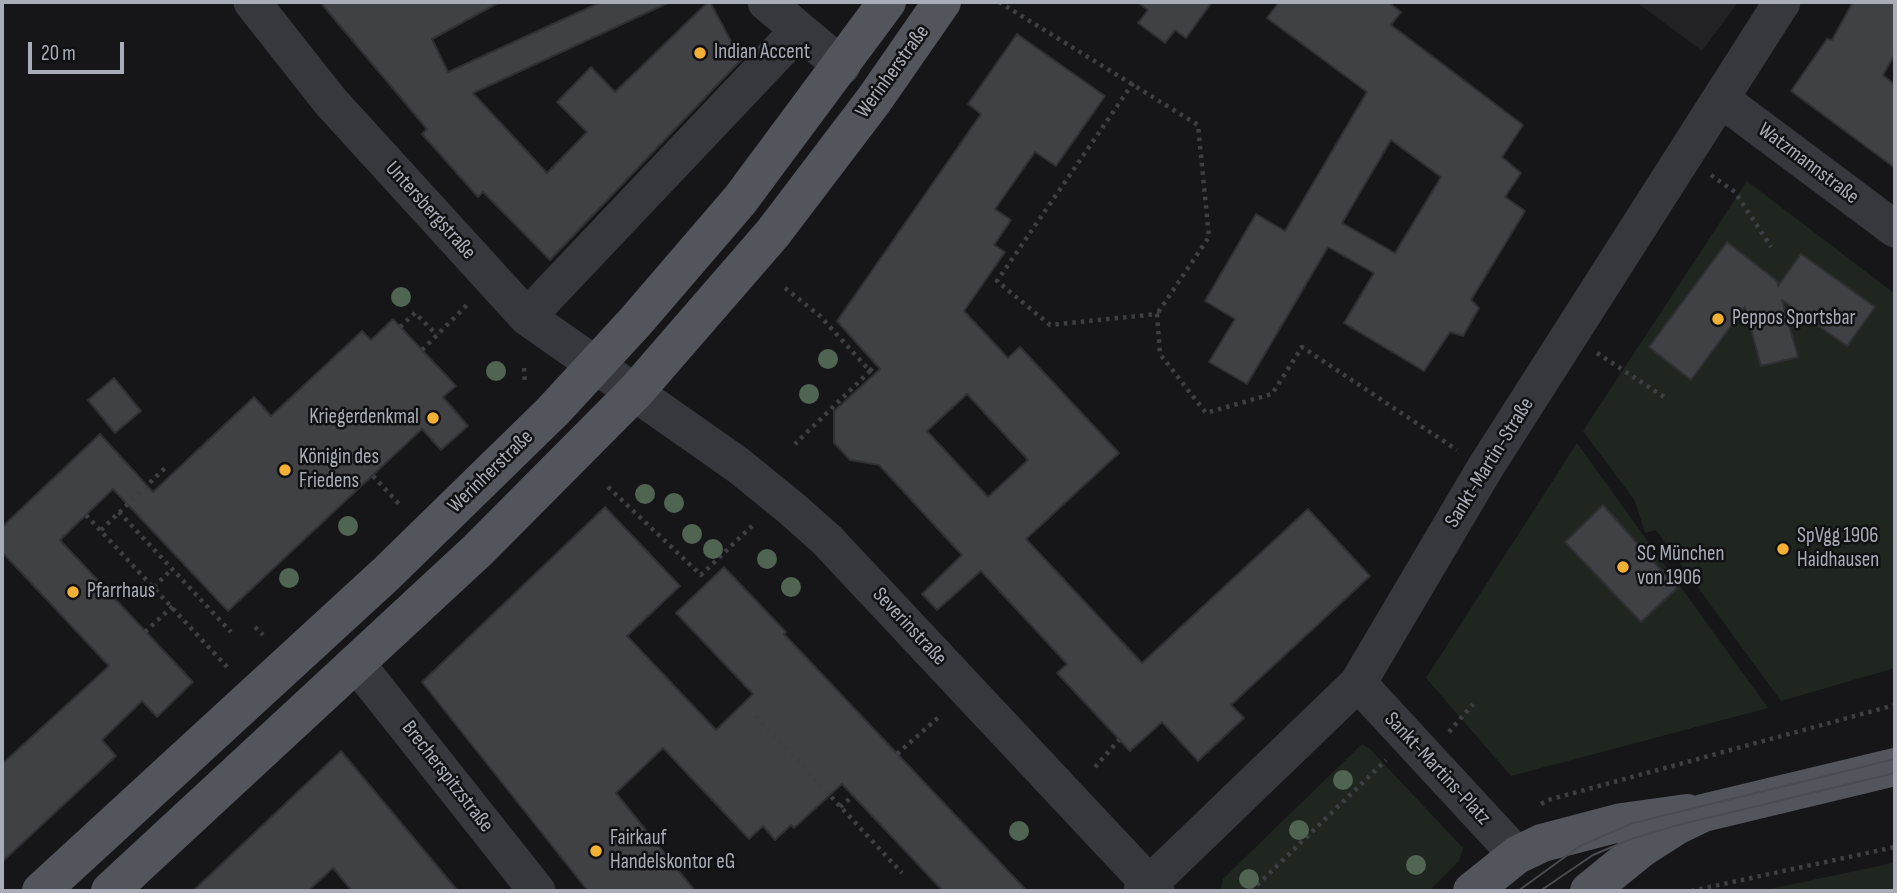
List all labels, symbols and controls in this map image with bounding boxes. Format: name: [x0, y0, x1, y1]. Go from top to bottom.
street label: Werinherstraße: [851, 21, 935, 123]
scale bar: [32, 28, 128, 72]
place label: Indian Accent: [714, 40, 810, 66]
text: 20 m: [41, 41, 76, 66]
marker: Indian Accent: [692, 45, 708, 61]
street label: Watzmannstraße: [1753, 118, 1863, 210]
street label: Untersbergstraße: [379, 157, 481, 265]
place label: Peppos Sportsbar: [1732, 306, 1856, 332]
marker: Peppos Sportsbar: [1710, 311, 1726, 327]
street label: Sankt-Martin-Straße: [1440, 393, 1540, 533]
place label: Kriegerdenkmal: [309, 405, 419, 431]
marker: Kriegerdenkmal: [425, 410, 441, 426]
street label: Werinherstraße: [443, 425, 539, 519]
place label: Königin des Friedens: [299, 445, 379, 495]
marker: Königin des Friedens: [277, 462, 293, 478]
place label: SpVgg 1906 Haidhausen: [1797, 524, 1879, 574]
marker: SpVgg 1906 Haidhausen: [1775, 541, 1791, 557]
place label: SC München von 1906: [1637, 542, 1725, 592]
marker: SC München von 1906: [1615, 559, 1631, 575]
place label: Pfarrhaus: [87, 579, 155, 605]
street label: Severinstraße: [867, 583, 951, 671]
marker: Pfarrhaus: [65, 584, 81, 600]
street label: Sankt-Martins-Platz: [1378, 708, 1496, 830]
street label: Brecherspitzstraße: [396, 716, 498, 838]
place label: Fairkauf Handelskontor eG: [610, 826, 735, 876]
marker: Fairkauf Handelskontor eG: [588, 843, 604, 859]

